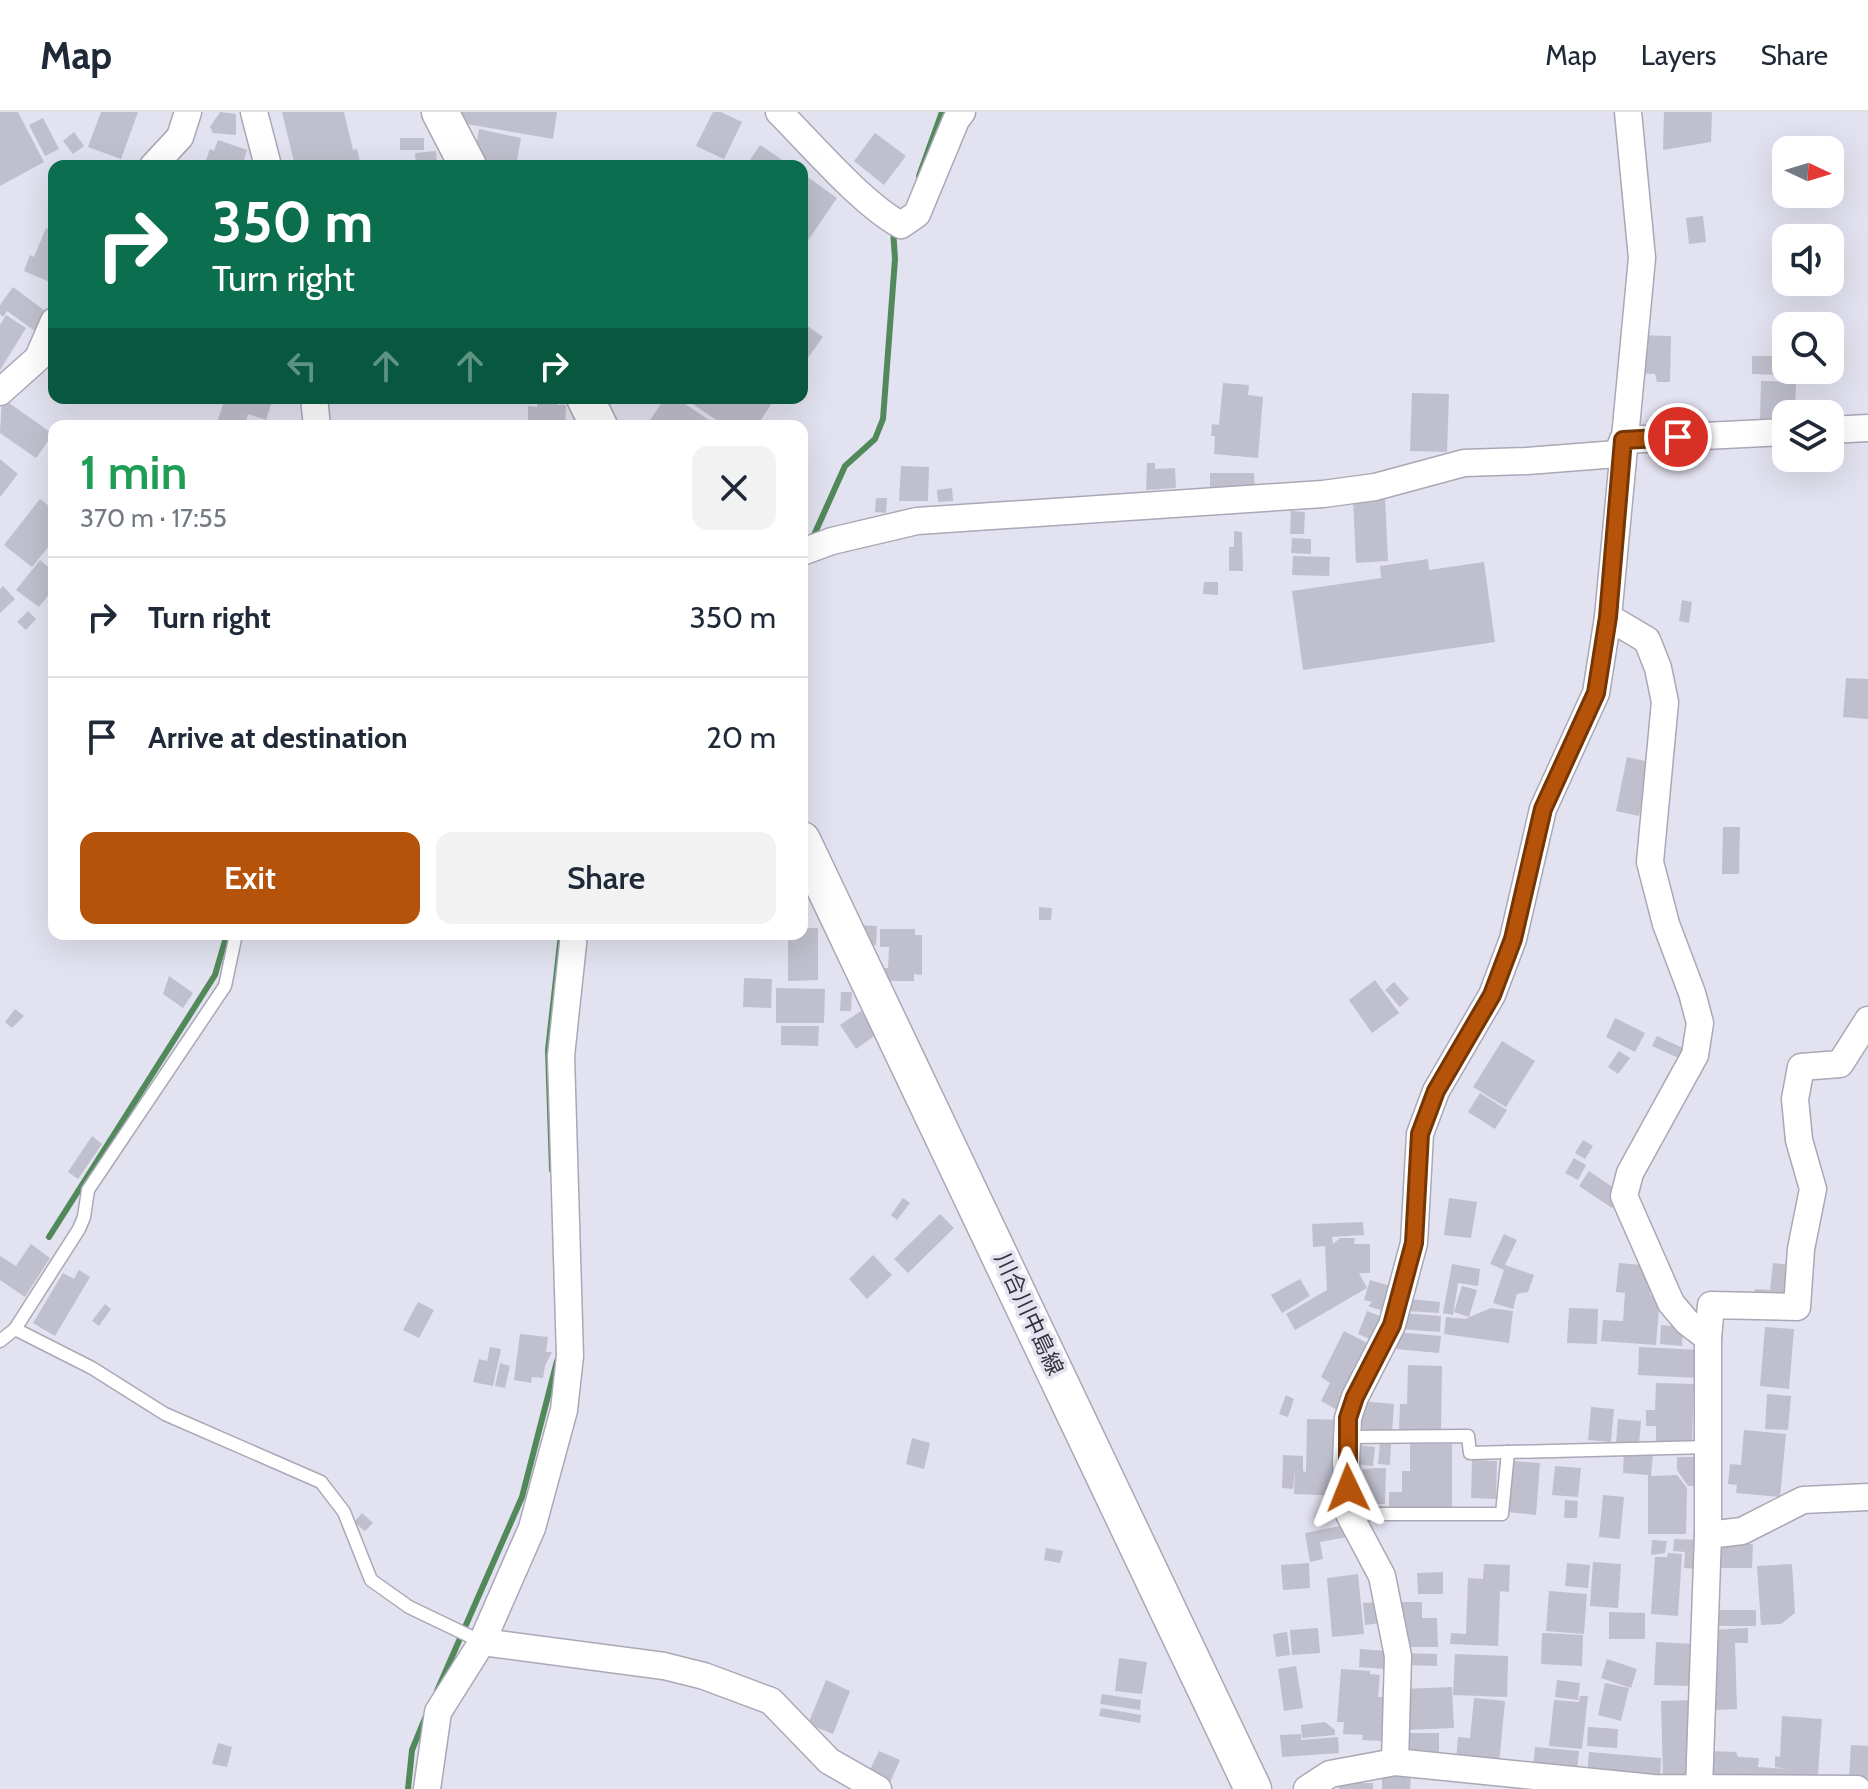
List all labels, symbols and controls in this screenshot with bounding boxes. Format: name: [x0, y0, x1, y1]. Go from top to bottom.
text: Map: [40, 32, 112, 79]
text: Map: [1545, 38, 1597, 72]
text: Layers: [1641, 38, 1716, 72]
text: Share: [1760, 38, 1828, 72]
north arrow: [1772, 136, 1844, 208]
map controls: [1772, 136, 1844, 472]
text: 350 m: [212, 188, 373, 256]
icon: right: [80, 192, 184, 296]
button: sound: [1772, 224, 1844, 296]
text: Turn right: [212, 256, 355, 300]
button: search: [1772, 312, 1844, 384]
icon: left: [280, 344, 324, 388]
icon: ahead: [364, 344, 408, 388]
icon: ahead: [448, 344, 492, 388]
icon: right: [532, 344, 576, 388]
button: layers: [1772, 400, 1844, 472]
pin: [1644, 403, 1712, 471]
icon: arrive: [1656, 415, 1700, 459]
text: 1 min: [80, 443, 187, 501]
button: close: [692, 446, 776, 530]
text: 370 m · 17:55: [80, 502, 227, 534]
icon: right: [80, 595, 124, 639]
text: Turn right: [148, 599, 271, 636]
text: 350 m: [690, 599, 776, 636]
icon: arrive: [80, 715, 124, 759]
text: Arrive at destination: [148, 719, 408, 756]
text: 20 m: [706, 719, 776, 756]
button: Exit: [80, 832, 420, 924]
button: Share: [436, 832, 776, 924]
street label: 川合川中島線: [989, 1248, 1069, 1380]
position arrow: [1306, 1446, 1390, 1530]

